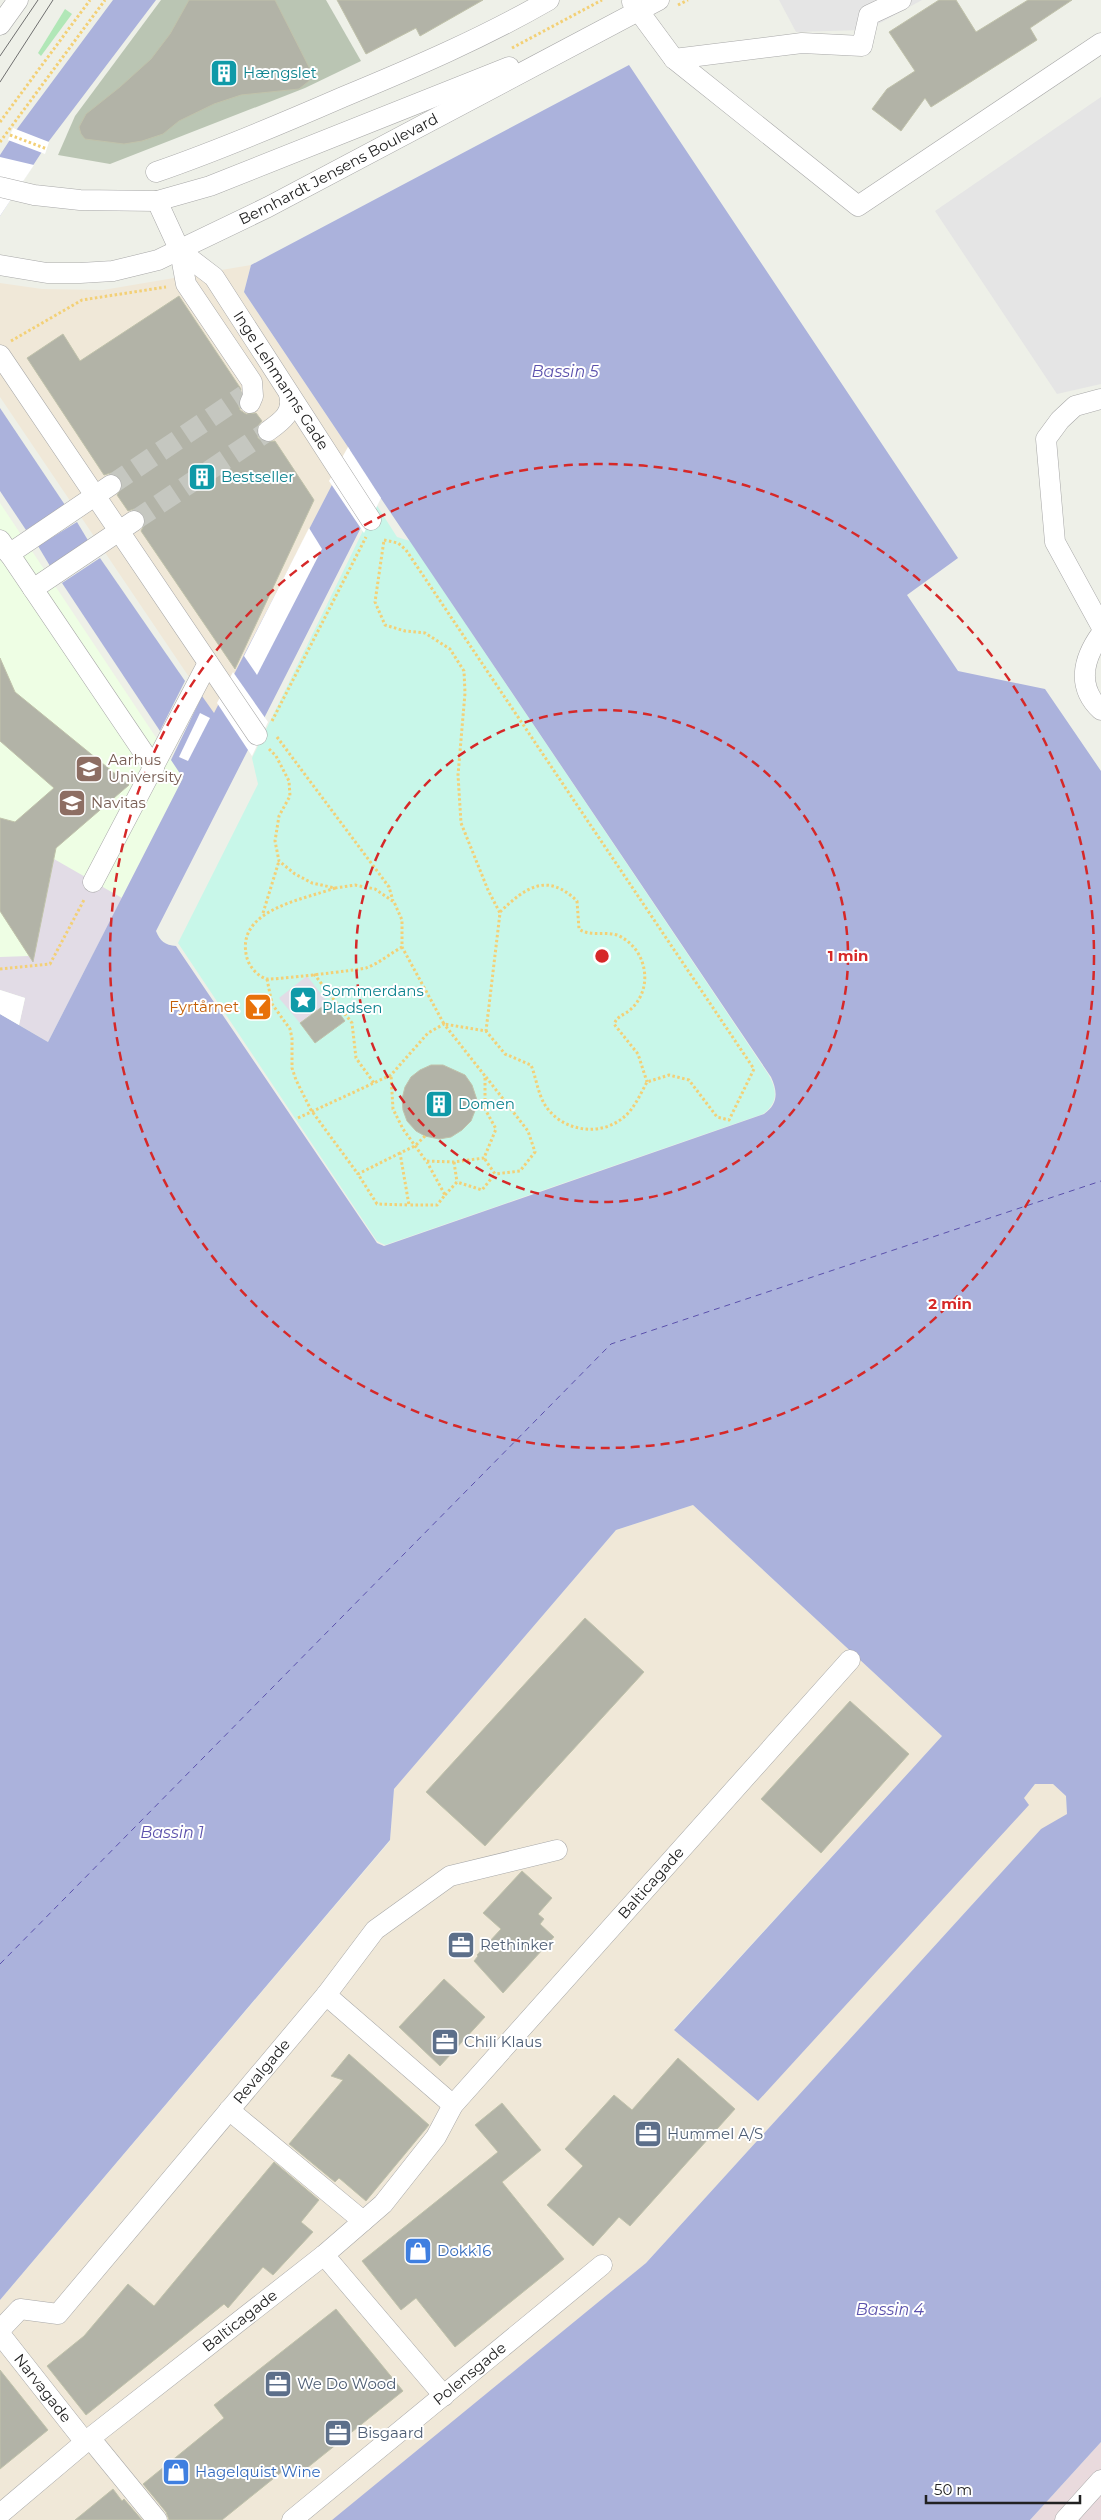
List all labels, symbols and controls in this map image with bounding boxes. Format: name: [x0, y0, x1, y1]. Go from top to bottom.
building icon: Hængslet: [209, 58, 239, 88]
place label: Hængslet: [243, 63, 317, 82]
street label: Bernhardt Jensens Boulevard: [235, 109, 441, 229]
street label: Inge Lehmanns Gade: [229, 307, 333, 453]
water label: Bassin 5: [532, 362, 599, 381]
building icon: Bestseller: [187, 462, 217, 492]
place label: Bestseller: [221, 467, 294, 486]
place label: Aarhus University: [108, 750, 183, 786]
school or university icon: Aarhus University: [74, 754, 104, 784]
school or university icon: Navitas: [57, 788, 87, 818]
place label: Navitas: [91, 793, 146, 812]
text: 1 min: [828, 946, 868, 965]
centre of rings: [593, 947, 611, 965]
place label: Sommerdans Pladsen: [322, 981, 424, 1017]
place icon: Sommerdans Pladsen: [288, 985, 318, 1015]
bar icon: Fyrtårnet: [243, 992, 273, 1022]
place label: Fyrtårnet: [169, 997, 239, 1016]
building icon: Domen: [424, 1089, 454, 1119]
place label: Domen: [458, 1094, 515, 1113]
text: 2 min: [928, 1294, 972, 1313]
water label: Bassin 1: [140, 1823, 204, 1842]
street label: Balticagade: [614, 1843, 688, 1923]
office icon: Rethinker: [446, 1930, 476, 1960]
place label: Rethinker: [480, 1935, 554, 1954]
office icon: Chili Klaus: [430, 2027, 460, 2057]
place label: Chili Klaus: [464, 2032, 542, 2051]
street label: Revalgade: [229, 2035, 294, 2108]
office icon: Hummel A/S: [633, 2119, 663, 2149]
place label: Hummel A/S: [667, 2124, 763, 2143]
shop icon: Dokk16: [403, 2236, 433, 2266]
place label: Dokk16: [437, 2241, 491, 2260]
street label: Balticagade: [198, 2285, 281, 2356]
water label: Bassin 4: [856, 2300, 925, 2319]
street label: Polensgade: [429, 2338, 510, 2409]
street label: Narvagade: [10, 2350, 76, 2426]
office icon: We Do Wood: [263, 2369, 293, 2399]
place label: We Do Wood: [297, 2374, 396, 2393]
office icon: Bisgaard: [323, 2418, 353, 2448]
place label: Bisgaard: [357, 2423, 424, 2442]
shop icon: Hagelquist Wine: [161, 2457, 191, 2487]
place label: Hagelquist Wine: [195, 2462, 321, 2481]
scale bar: [926, 2472, 1080, 2504]
text: 50 m: [934, 2480, 972, 2499]

